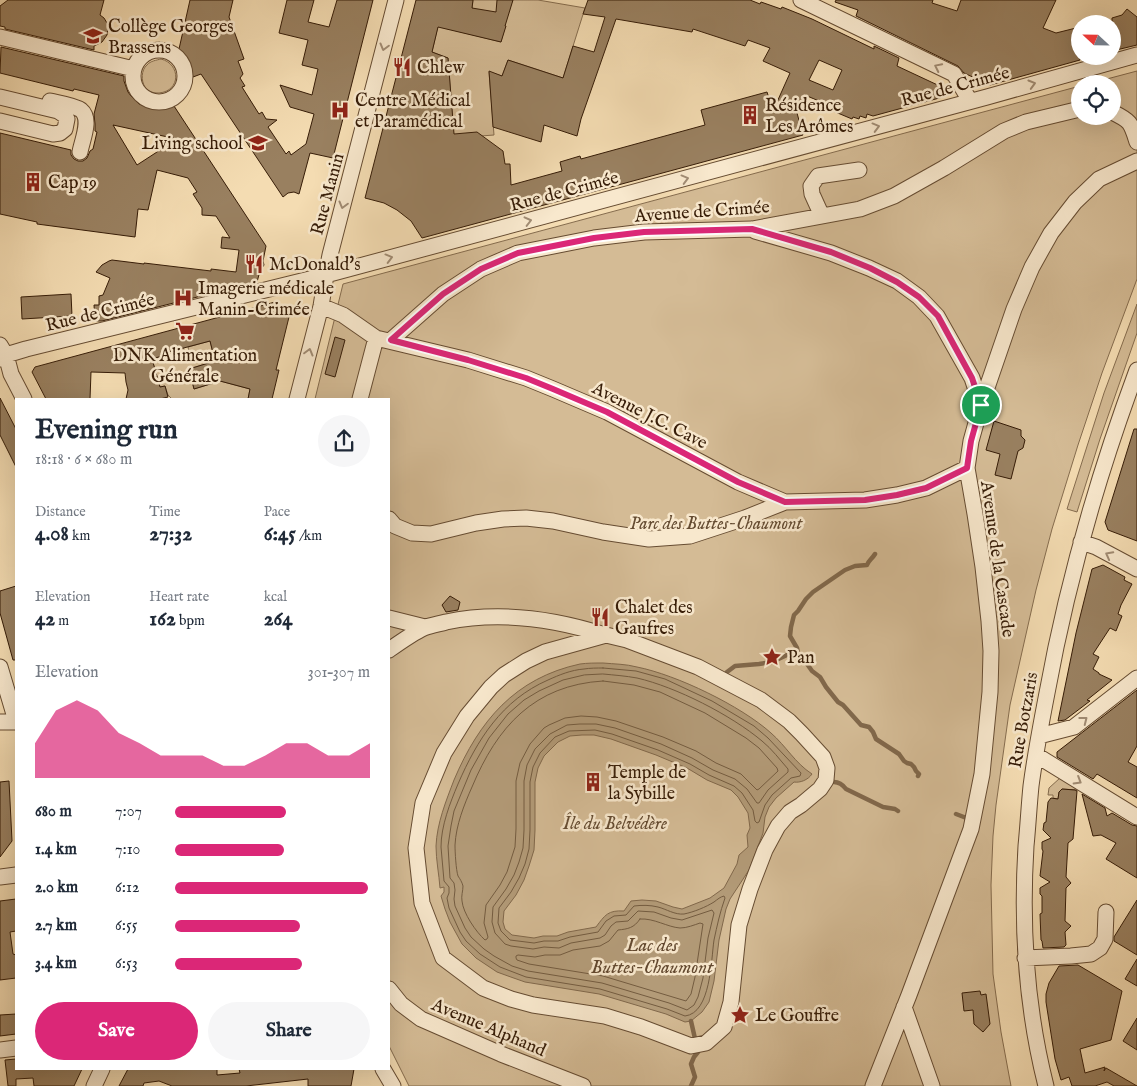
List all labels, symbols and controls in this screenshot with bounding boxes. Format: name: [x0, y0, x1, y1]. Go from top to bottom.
north arrow: [1071, 15, 1121, 65]
map controls: [1071, 15, 1121, 125]
place label: Collège Georges Brassens: [108, 16, 234, 60]
school or university icon: Collège Georges Brassens: [82, 25, 104, 47]
one-way arrow: [379, 43, 390, 52]
restaurant icon: Chlew: [391, 56, 413, 78]
place label: Chlew: [417, 57, 466, 80]
street label: Rue de Crimée: [899, 62, 1012, 113]
one-way arrow: [934, 63, 943, 73]
button: locate: [1071, 75, 1121, 125]
one-way arrow: [1028, 80, 1036, 90]
place label: Centre Médical et Paramédical: [355, 90, 471, 134]
place label: Résidence Les Arômes: [765, 95, 853, 139]
hospital icon: Centre Médical et Paramédical: [329, 99, 351, 121]
building icon: Résidence Les Arômes: [739, 104, 761, 126]
one-way arrow: [871, 122, 880, 133]
school or university icon: Living school: [247, 132, 269, 154]
place label: Living school: [142, 133, 243, 156]
street label: Rue Manin: [306, 151, 351, 238]
street label: Rue de Crimée: [508, 167, 621, 218]
building icon: Cap 19: [22, 171, 44, 193]
place label: Cap 19: [48, 172, 97, 195]
one-way arrow: [680, 174, 689, 184]
street label: Avenue de Crimée: [633, 196, 770, 229]
one-way arrow: [339, 200, 349, 208]
one-way arrow: [524, 216, 533, 227]
restaurant icon: McDonald's: [243, 253, 265, 275]
one-way arrow: [385, 253, 393, 263]
place label: McDonald's: [269, 254, 361, 277]
place label: Imagerie médicale Manin-Crimée: [198, 278, 334, 322]
hospital icon: Imagerie médicale Manin-Crimée: [172, 287, 194, 309]
street label: Rue de Crimée: [43, 289, 157, 338]
supermarket icon: DNK Alimentation Générale: [174, 320, 196, 342]
place label: DNK Alimentation Générale: [113, 345, 258, 389]
one-way arrow: [303, 347, 314, 356]
street label: Avenue J.C. Cave: [587, 377, 711, 455]
pin: [960, 384, 1002, 426]
icon: arrive: [967, 391, 995, 419]
text: Evening run: [35, 413, 178, 448]
button: share: [318, 415, 370, 467]
text: 18:18 · 6 × 680 m: [35, 450, 132, 470]
street label: Avenue de la Cascade: [974, 479, 1019, 639]
text: Distance: [35, 503, 86, 521]
text: Time: [149, 503, 180, 521]
text: Pace: [264, 503, 290, 521]
park label: Parc des Buttes-Chaumont: [630, 513, 803, 536]
text: 4.08: [35, 521, 69, 548]
text: 27:32: [149, 521, 192, 548]
text: 6:45: [264, 521, 296, 548]
text: km: [69, 527, 90, 545]
text: /km: [296, 527, 322, 545]
one-way arrow: [1106, 551, 1115, 561]
text: Elevation: [35, 588, 91, 606]
text: Heart rate: [149, 588, 209, 606]
text: kcal: [264, 588, 287, 606]
place label: Chalet des Gaufres: [615, 597, 693, 641]
text: 42: [35, 606, 55, 633]
text: 162: [149, 606, 176, 633]
text: 264: [264, 606, 293, 633]
restaurant icon: Chalet des Gaufres: [589, 606, 611, 628]
text: m: [55, 612, 69, 630]
text: bpm: [176, 612, 205, 630]
place icon: Pan: [761, 646, 783, 668]
place label: Pan: [787, 647, 815, 670]
text: Elevation: [35, 663, 98, 683]
text: 301–307 m: [308, 663, 370, 683]
street label: Rue Botzaris: [1005, 671, 1044, 770]
one-way arrow: [1078, 717, 1087, 725]
place label: Temple de la Sybille: [608, 762, 686, 806]
building icon: Temple de la Sybille: [582, 771, 604, 793]
one-way arrow: [1072, 774, 1081, 784]
text: 680 m: [35, 802, 72, 822]
text: 7:07: [115, 802, 142, 822]
park label: Île du Belvédère: [562, 811, 667, 836]
text: 1.4 km: [35, 840, 77, 860]
text: 7:10: [115, 840, 140, 860]
text: 2.0 km: [35, 878, 78, 898]
text: 6:12: [115, 878, 139, 898]
text: 2.7 km: [35, 916, 77, 936]
text: 6:55: [115, 916, 138, 936]
water label: Lac des Buttes-Chaumont: [591, 934, 714, 980]
text: 3.4 km: [35, 954, 77, 974]
text: 6:53: [115, 954, 138, 974]
street label: Avenue Alphand: [427, 994, 550, 1063]
button: Save: [35, 1002, 198, 1060]
button: Share: [208, 1002, 370, 1060]
place icon: Le Gouffre: [729, 1004, 751, 1026]
place label: Le Gouffre: [755, 1005, 839, 1028]

